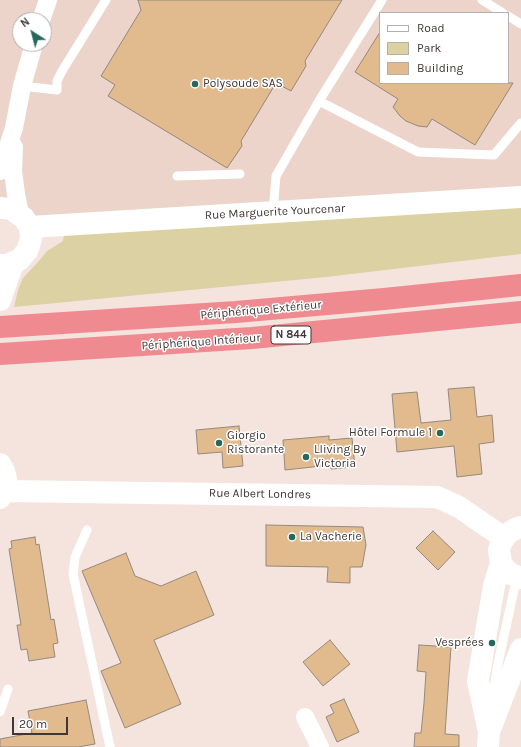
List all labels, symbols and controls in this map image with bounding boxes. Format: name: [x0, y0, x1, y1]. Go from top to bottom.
north arrow: [12, 12, 52, 52]
legend: [379, 12, 509, 84]
text: N: [18, 15, 32, 30]
text: Road: [417, 21, 445, 35]
text: Park: [417, 41, 441, 55]
text: Building: [417, 61, 463, 75]
place label: Polysoude SAS: [203, 77, 283, 91]
marker: Polysoude SAS: [190, 79, 200, 89]
street label: Rue Marguerite Yourcenar: [204, 201, 346, 223]
street label: Périphérique Extérieur: [200, 298, 322, 322]
road number: N 844: [271, 326, 311, 344]
street label: Périphérique Intérieur: [141, 331, 261, 353]
place label: Hôtel Formule 1: [349, 426, 432, 440]
marker: Hôtel Formule 1: [435, 428, 445, 438]
place label: Giorgio Ristorante: [227, 429, 284, 457]
marker: Giorgio Ristorante: [214, 438, 224, 448]
place label: Lliving By Victoria: [314, 443, 366, 471]
marker: Lliving By Victoria: [301, 452, 311, 462]
street label: Rue Albert Londres: [209, 486, 311, 502]
place label: La Vacherie: [300, 530, 362, 544]
marker: La Vacherie: [287, 532, 297, 542]
place label: Vesprées: [435, 636, 484, 650]
marker: Vesprées: [487, 638, 497, 648]
scale bar: [14, 709, 70, 735]
text: 20 m: [19, 717, 47, 731]

